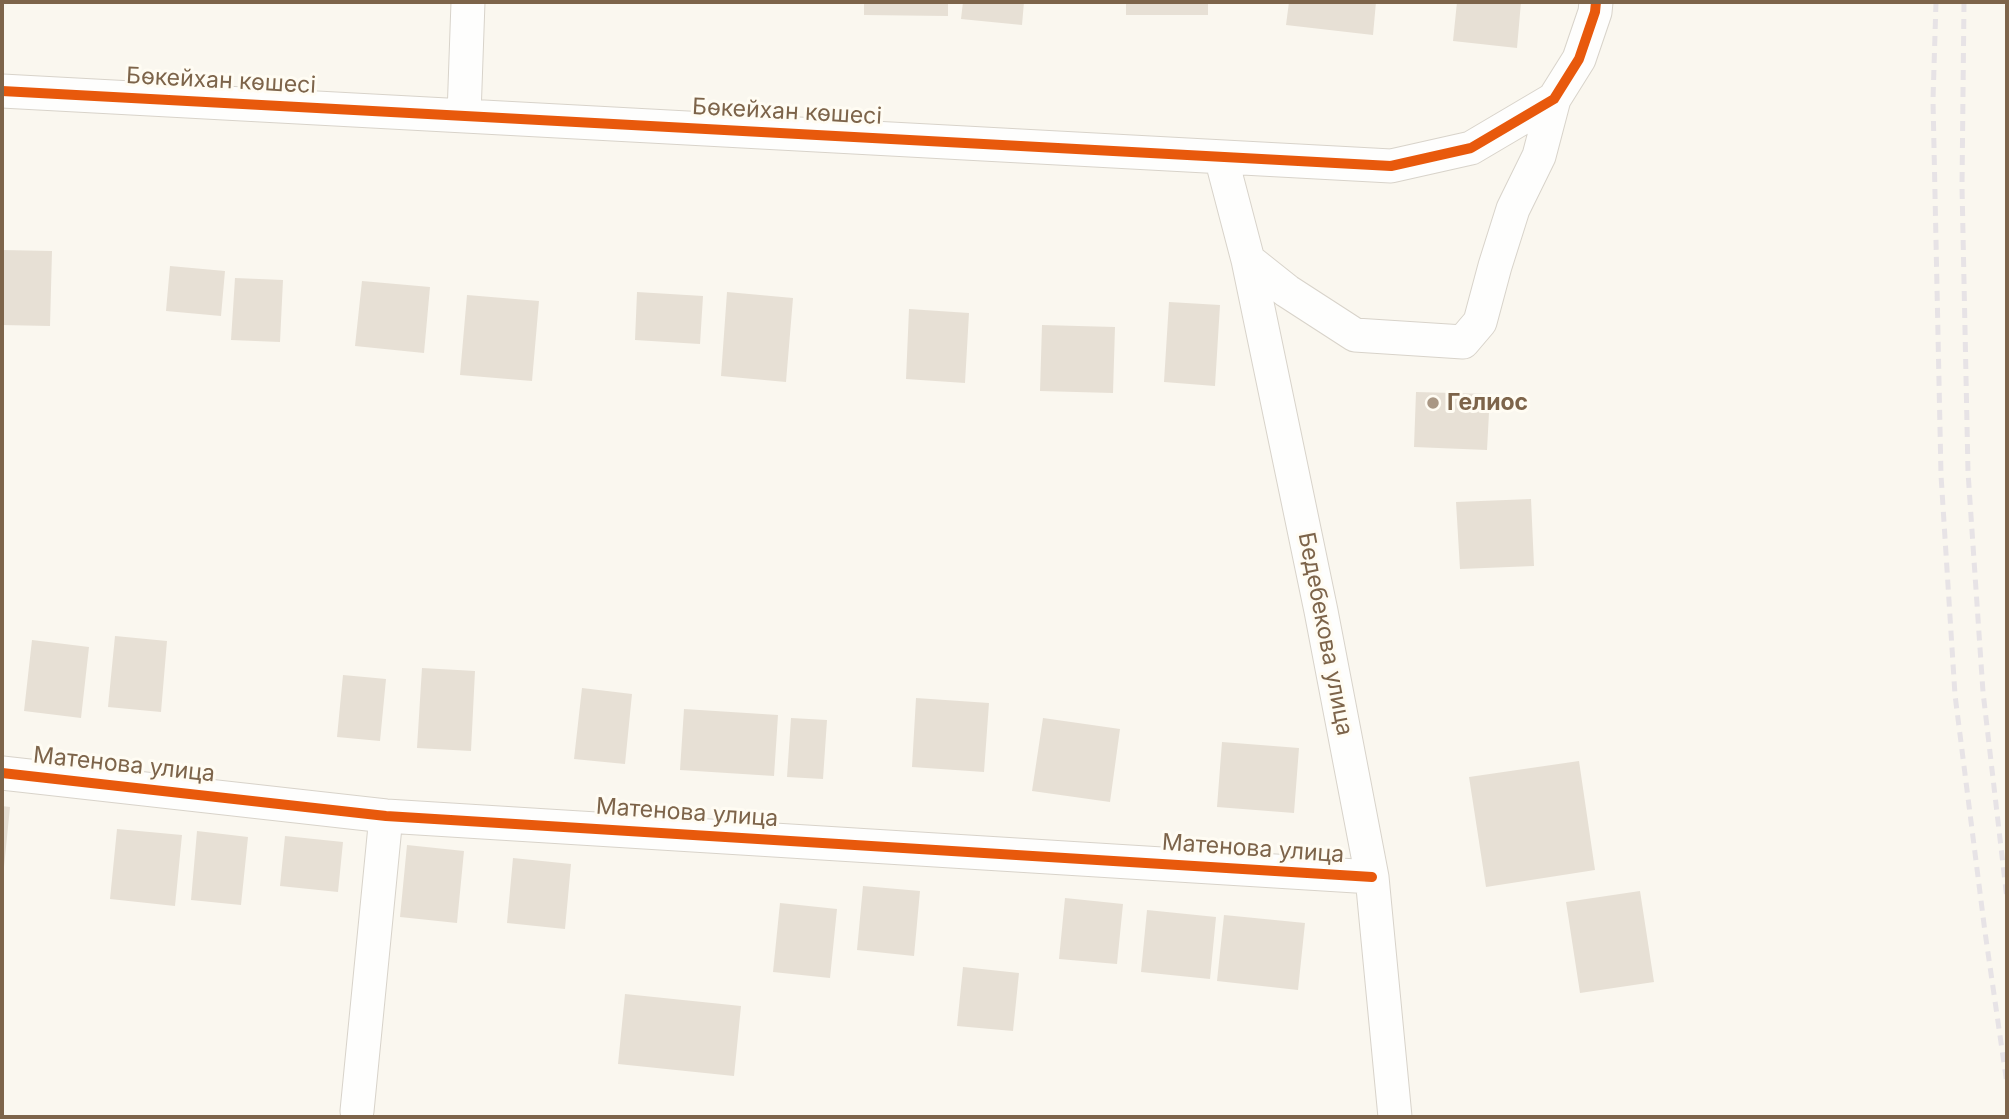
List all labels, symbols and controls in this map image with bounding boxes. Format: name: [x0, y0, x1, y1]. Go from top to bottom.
street label: Бөкейхан көшесі: [125, 62, 317, 100]
street label: Бөкейхан көшесі: [691, 93, 883, 131]
place label: Гелиос: [1447, 389, 1528, 417]
marker: Гелиос: [1425, 395, 1441, 411]
street label: Бедебекова улица: [1292, 530, 1358, 738]
street label: Матенова улица: [32, 742, 216, 788]
street label: Матенова улица: [595, 793, 779, 833]
street label: Матенова улица: [1161, 829, 1345, 869]

